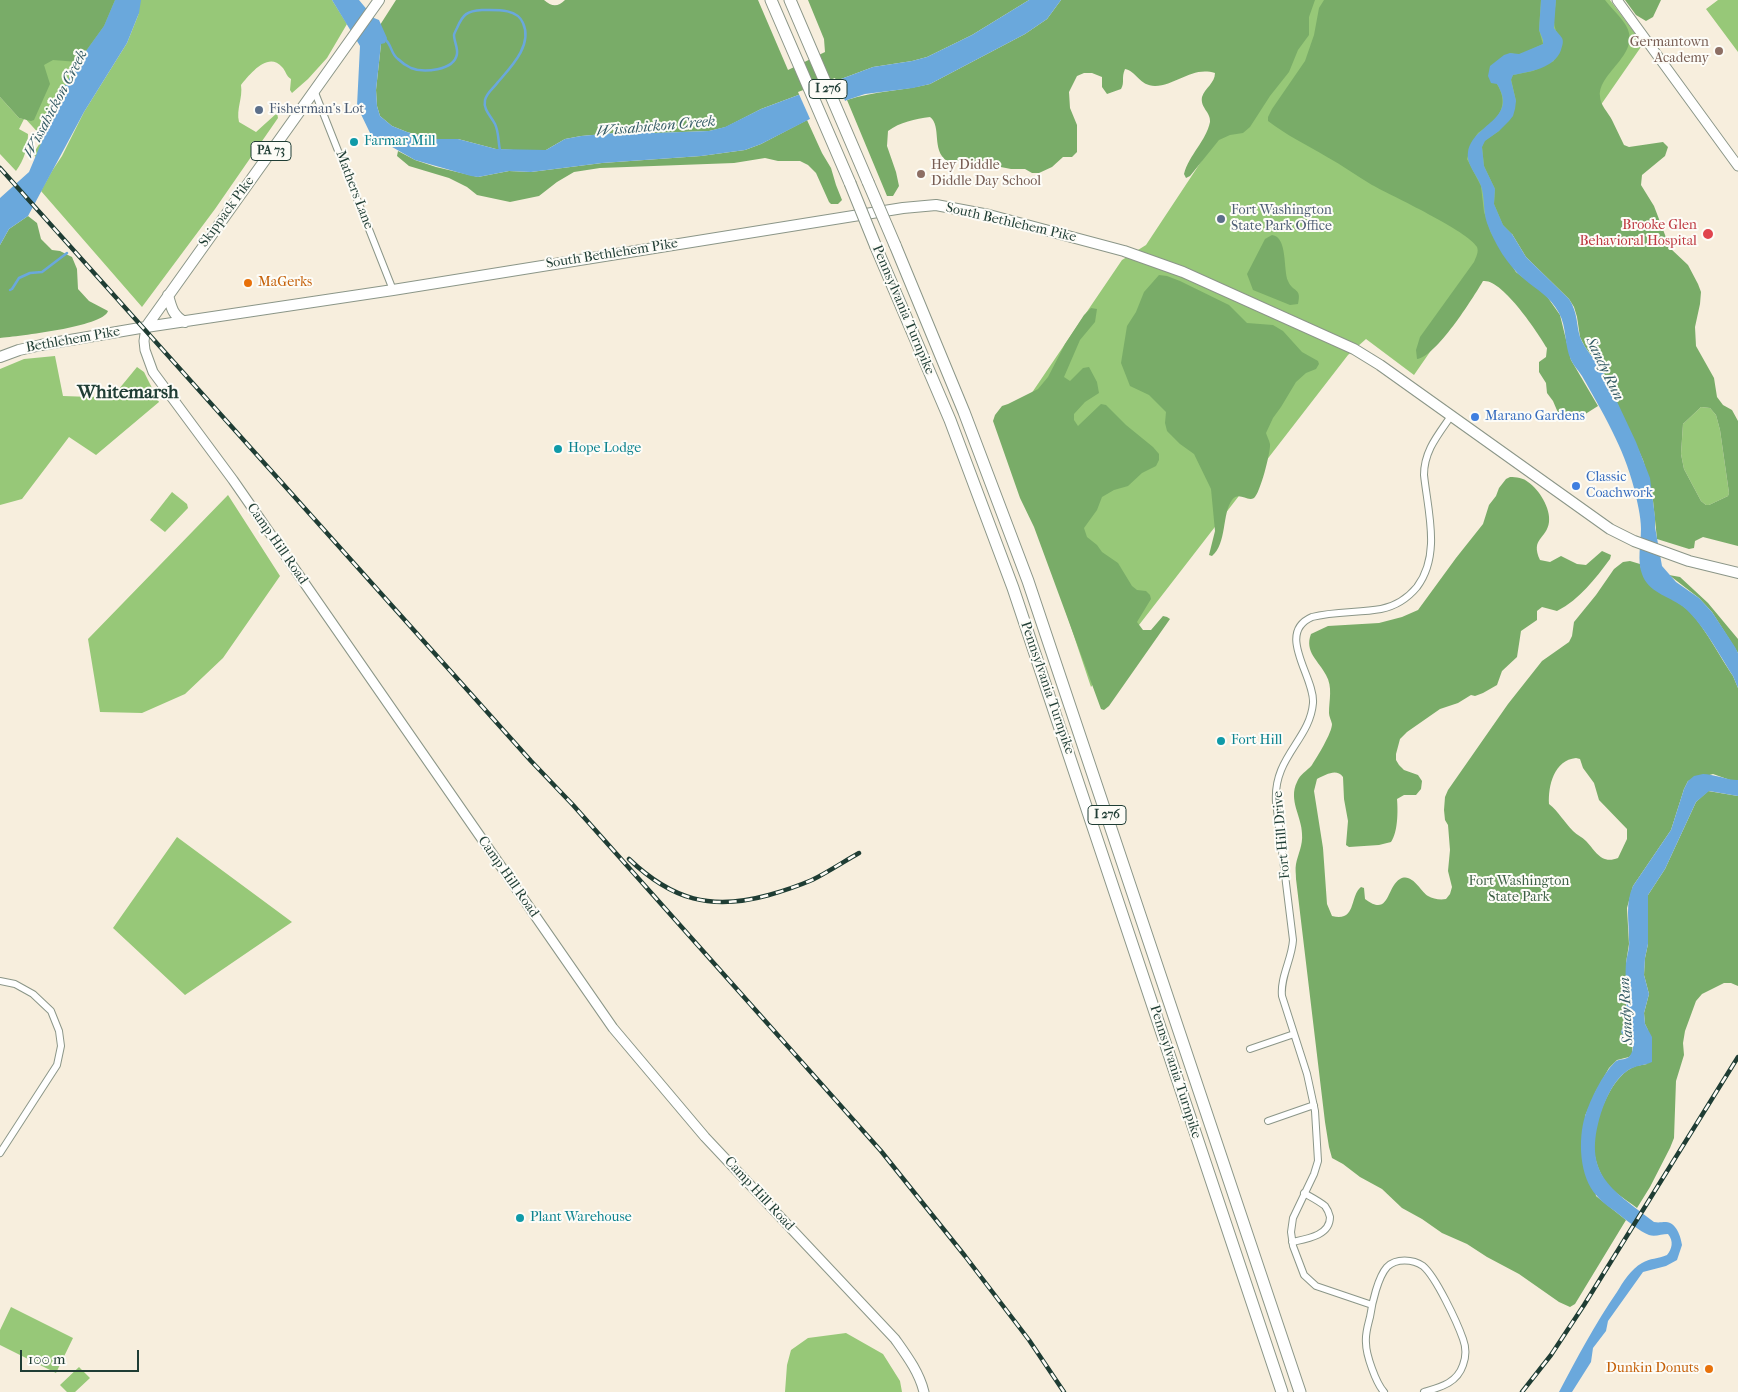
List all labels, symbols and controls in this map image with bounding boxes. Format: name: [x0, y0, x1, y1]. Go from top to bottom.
place label: Germantown Academy: [1630, 35, 1709, 68]
marker: Germantown Academy: [1713, 45, 1725, 57]
water label: Wissahickon Creek: [20, 47, 92, 161]
road number: I 276: [809, 80, 847, 98]
place label: Fisherman's Lot: [269, 102, 364, 118]
marker: Fisherman's Lot: [253, 104, 265, 116]
water label: Wissahickon Creek: [596, 113, 716, 141]
place label: Farmar Mill: [364, 134, 436, 150]
marker: Farmar Mill: [348, 136, 360, 148]
road number: PA 73: [251, 142, 291, 160]
street label: Mathers Lane: [331, 148, 377, 232]
place label: Hey Diddle Diddle Day School: [931, 158, 1041, 190]
marker: Hey Diddle Diddle Day School: [915, 168, 927, 180]
street label: Skippack Pike: [196, 173, 258, 251]
street label: South Bethlehem Pike: [944, 200, 1078, 246]
place label: Fort Washington State Park Office: [1231, 203, 1332, 236]
marker: Fort Washington State Park Office: [1215, 213, 1227, 225]
place label: Brooke Glen Behavioral Hospital: [1579, 218, 1697, 250]
marker: Brooke Glen Behavioral Hospital: [1701, 227, 1715, 241]
street label: South Bethlehem Pike: [545, 235, 679, 273]
street label: Pennsylvania Turnpike: [868, 243, 938, 377]
place label: MaGerks: [258, 275, 312, 291]
marker: MaGerks: [242, 277, 254, 289]
street label: Bethlehem Pike: [25, 323, 121, 357]
water label: Sandy Run: [1581, 334, 1627, 404]
district label: Whitemarsh: [77, 382, 179, 404]
place label: Marano Gardens: [1485, 409, 1585, 425]
marker: Marano Gardens: [1469, 411, 1481, 423]
place label: Hope Lodge: [568, 441, 641, 457]
marker: Hope Lodge: [552, 443, 564, 455]
place label: Classic Coachwork: [1586, 470, 1653, 502]
marker: Classic Coachwork: [1570, 480, 1582, 492]
street label: Camp Hill Road: [243, 500, 311, 588]
street label: Pennsylvania Turnpike: [1016, 619, 1078, 757]
place label: Fort Hill: [1231, 733, 1282, 749]
marker: Fort Hill: [1215, 735, 1227, 747]
street label: Fort Hill Drive: [1270, 790, 1294, 880]
road number: I 276: [1088, 806, 1126, 824]
street label: Camp Hill Road: [474, 833, 542, 921]
park label: Fort Washington State Park: [1469, 874, 1569, 906]
water label: Sandy Run: [1616, 976, 1638, 1046]
street label: Pennsylvania Turnpike: [1145, 1003, 1205, 1141]
street label: Camp Hill Road: [720, 1153, 798, 1235]
place label: Plant Warehouse: [530, 1210, 632, 1226]
marker: Plant Warehouse: [514, 1212, 526, 1224]
scale bar: [22, 1340, 141, 1372]
text: 100 m: [28, 1350, 66, 1368]
place label: Dunkin Donuts: [1606, 1361, 1699, 1377]
marker: Dunkin Donuts: [1703, 1363, 1715, 1375]

